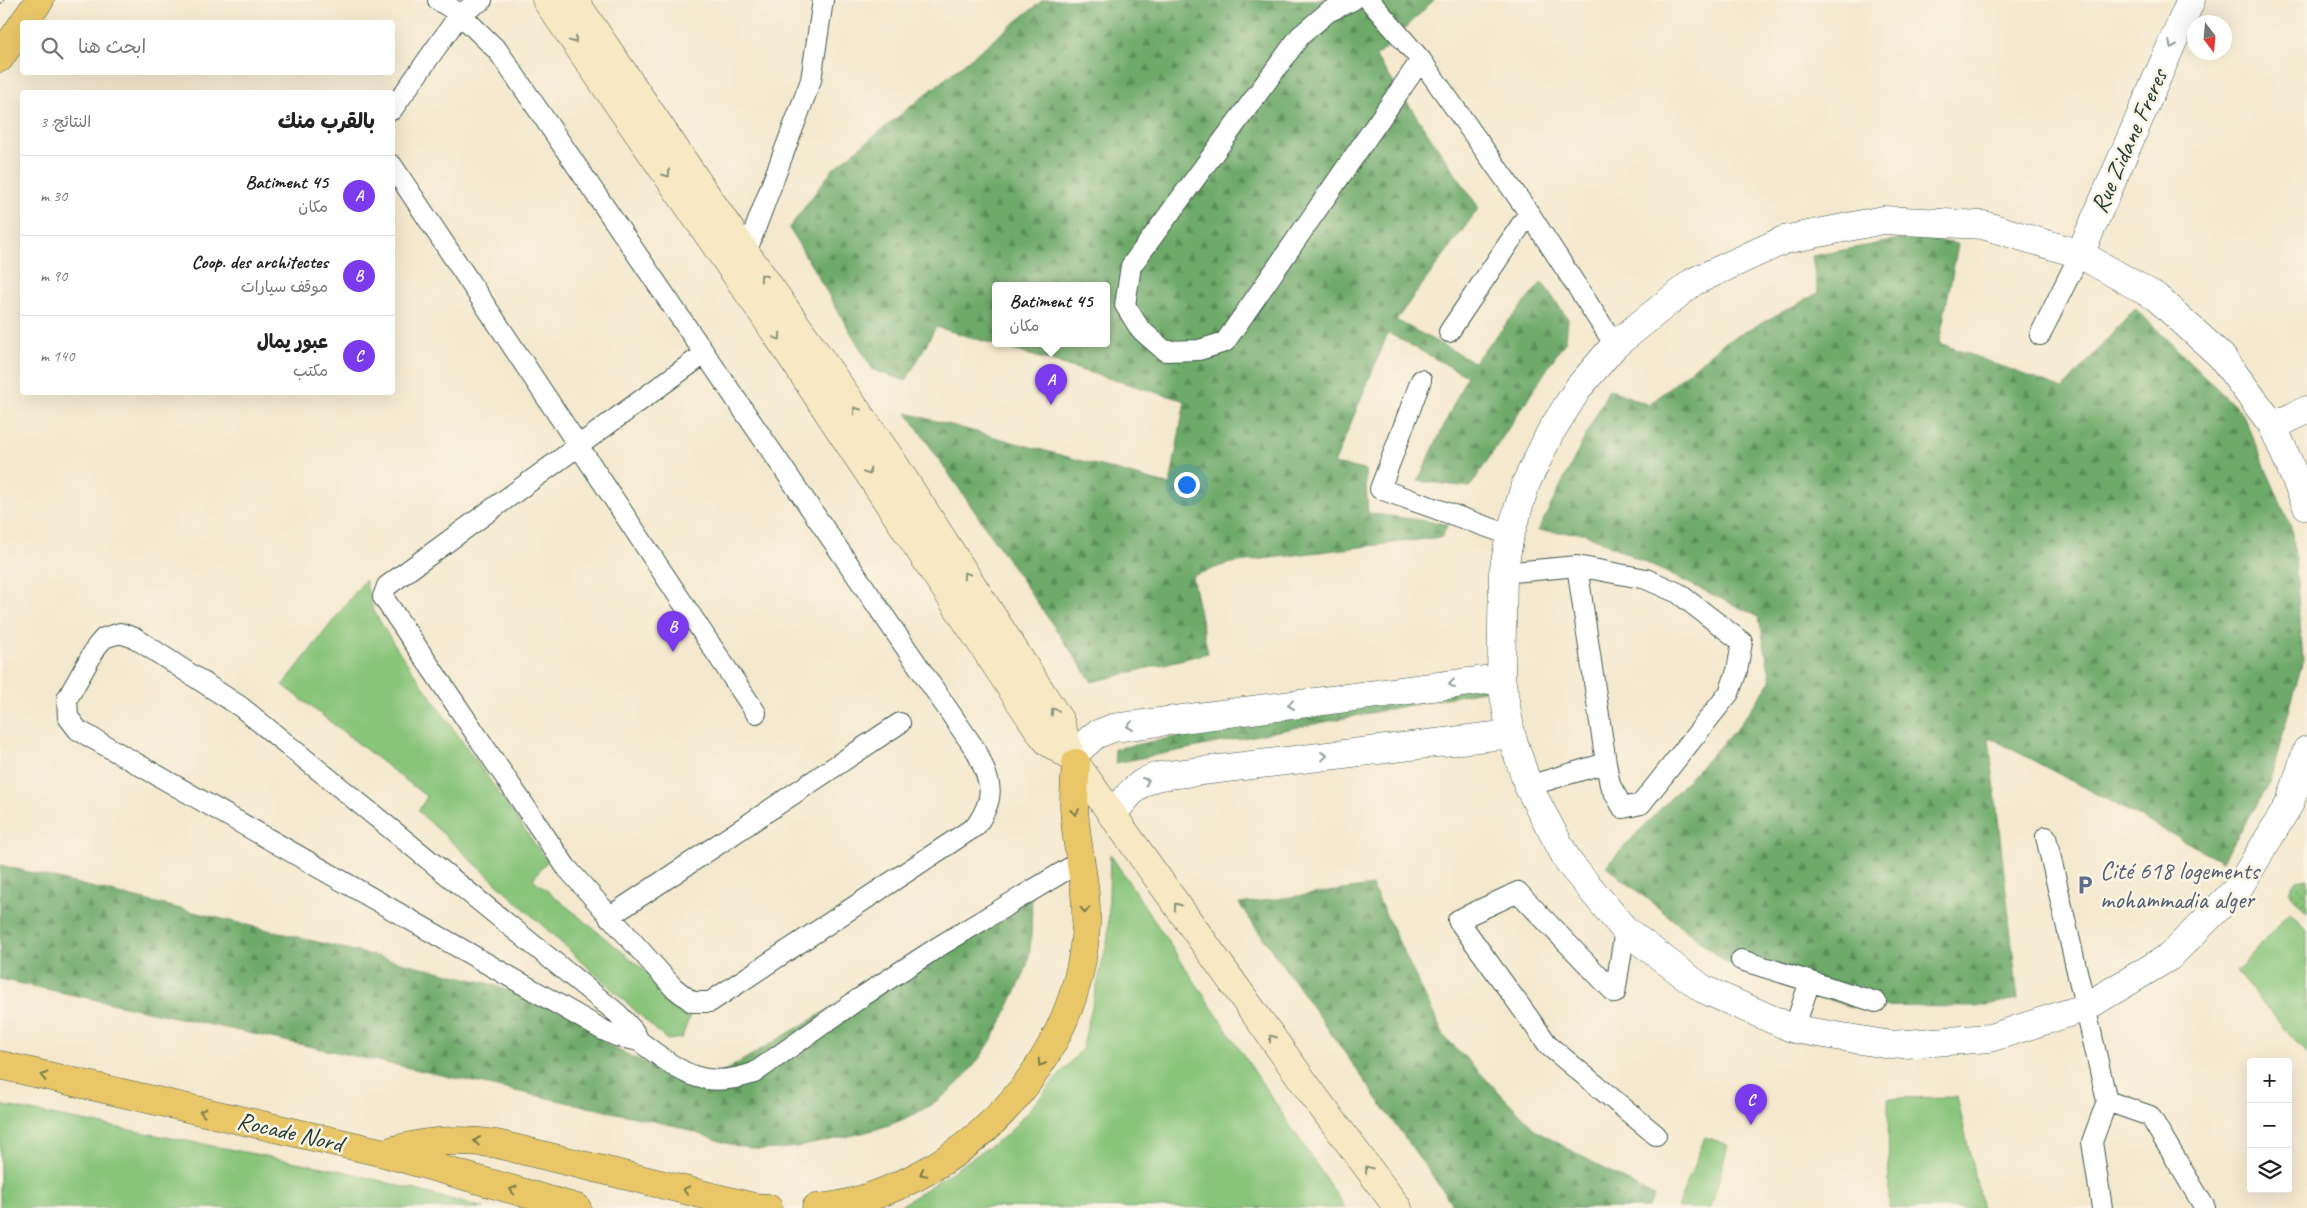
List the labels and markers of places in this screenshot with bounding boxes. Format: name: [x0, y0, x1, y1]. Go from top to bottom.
pin: A: [1035, 364, 1067, 405]
pin: B: [657, 611, 689, 652]
place label: Cité 618 logements mohammadia alger: [2100, 855, 2261, 916]
parking icon: Cité 618 logements mohammadia alger: [2074, 874, 2096, 896]
pin: C: [1735, 1084, 1767, 1125]

